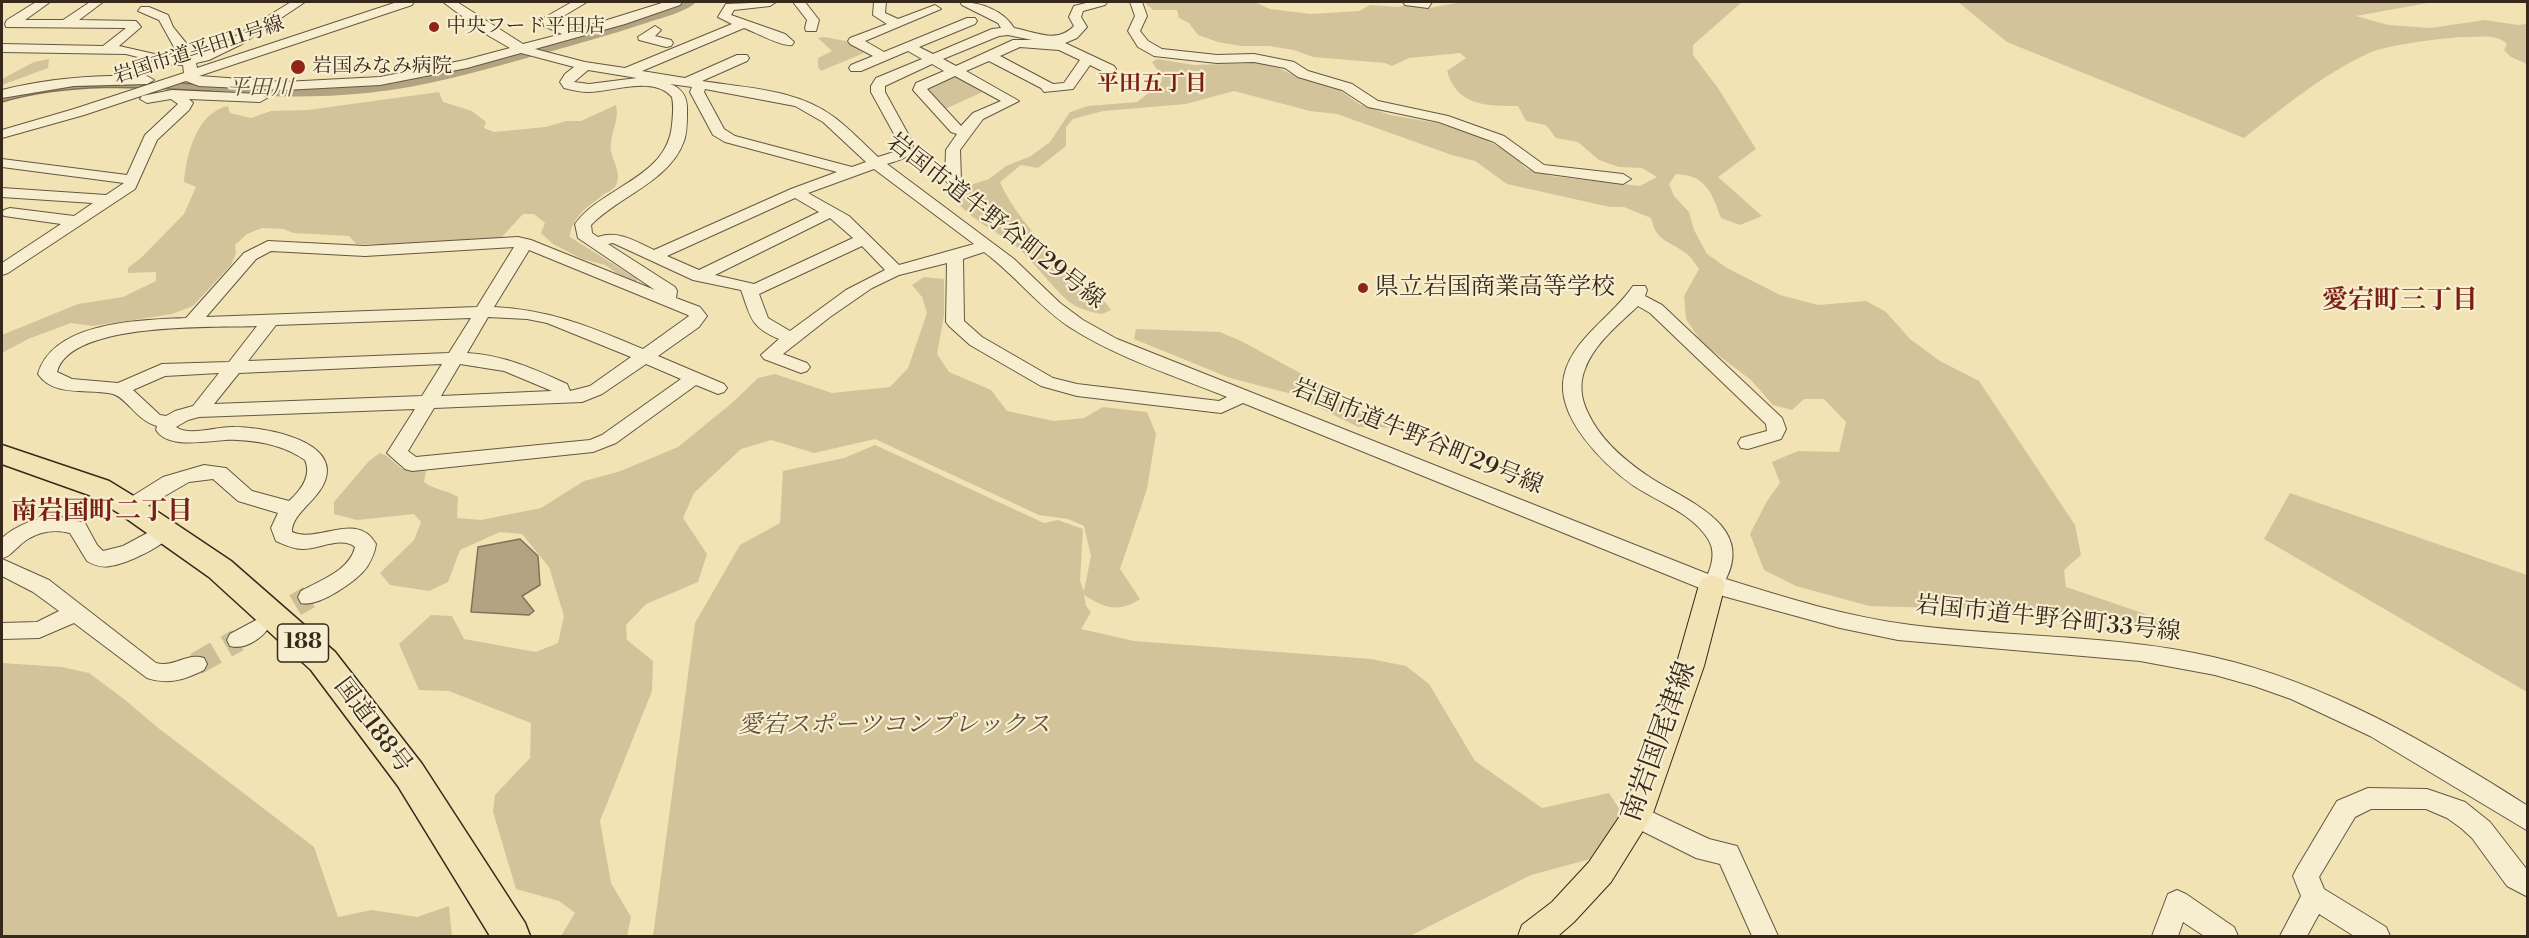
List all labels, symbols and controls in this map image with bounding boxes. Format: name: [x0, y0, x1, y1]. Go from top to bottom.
street label: 岩国市道平田11号線: [111, 12, 287, 90]
place label: 中央フード平田店: [446, 15, 605, 39]
marker: 中央フード平田店: [427, 20, 441, 34]
place label: 岩国みなみ病院: [312, 55, 452, 79]
marker: 岩国みなみ病院: [289, 58, 307, 76]
district label: 平田五丁目: [1097, 72, 1207, 98]
water label: 平田川: [227, 75, 293, 103]
street label: 岩国市道牛野谷町29号線: [880, 128, 1110, 316]
place label: 県立岩国商業高等学校: [1375, 274, 1615, 302]
marker: 県立岩国商業高等学校: [1356, 281, 1370, 295]
district label: 愛宕町三丁目: [2322, 286, 2478, 318]
street label: 岩国市道牛野谷町29号線: [1287, 374, 1547, 502]
district label: 南岩国町二丁目: [11, 497, 193, 529]
street label: 岩国市道牛野谷町33号線: [1914, 592, 2182, 648]
road number: 188: [278, 624, 328, 662]
street label: 南岩国尾津線: [1615, 657, 1705, 827]
street label: 国道188号: [327, 673, 417, 779]
park label: 愛宕スポーツコンプレックス: [738, 712, 1050, 740]

